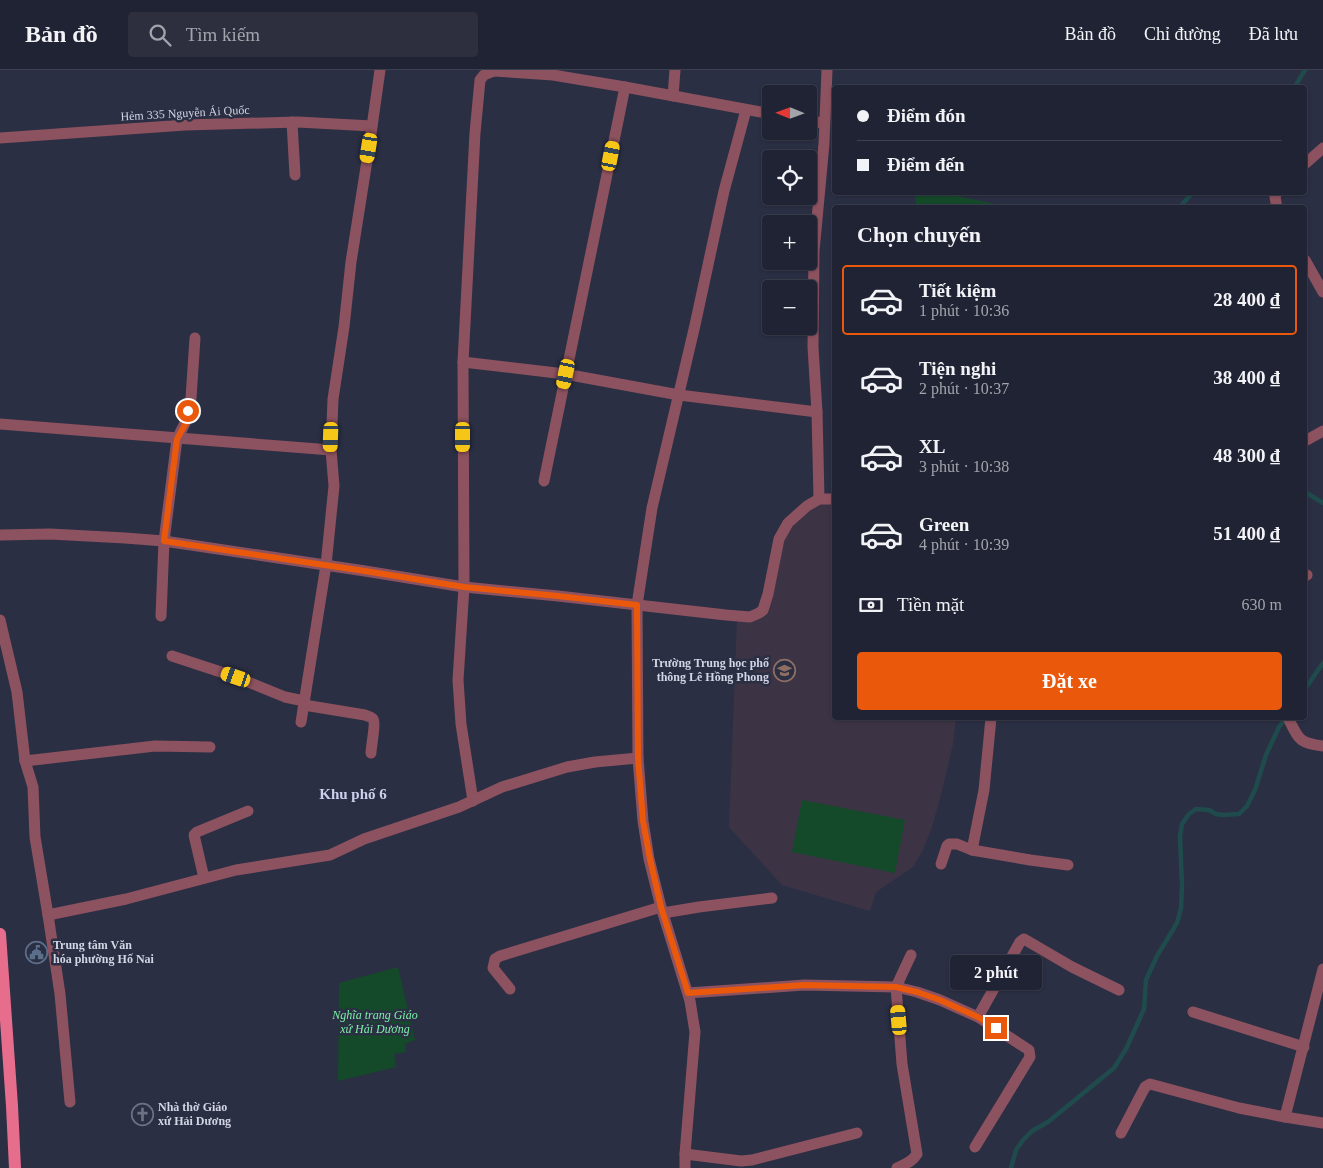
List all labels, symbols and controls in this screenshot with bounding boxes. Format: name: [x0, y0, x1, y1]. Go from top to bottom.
search box: [128, 12, 478, 57]
text: Bản đồ: [25, 21, 98, 47]
icon: search: [146, 21, 174, 49]
text: Tìm kiếm: [186, 24, 260, 45]
text: Bản đồ: [1064, 24, 1116, 44]
text: Chỉ đường: [1144, 24, 1221, 44]
text: Đã lưu: [1249, 24, 1298, 44]
north arrow: [762, 85, 818, 140]
map controls: [762, 85, 817, 335]
street label: Hẻm 335 Nguyễn Ái Quốc: [120, 103, 250, 123]
text: Điểm đón: [887, 105, 966, 126]
car: [359, 132, 378, 164]
car: [600, 140, 621, 172]
button: locate: [762, 150, 817, 205]
text: Điểm đến: [887, 154, 965, 175]
button: +: [762, 215, 817, 270]
text: Chọn chuyến: [857, 222, 981, 247]
icon: car: [859, 278, 904, 323]
button: −: [762, 280, 817, 335]
text: Tiết kiệm: [919, 280, 996, 301]
text: 28 400 ₫: [1213, 289, 1280, 310]
text: 1 phút · 10:36: [919, 302, 1009, 319]
icon: car: [859, 356, 904, 401]
car: [555, 358, 576, 390]
text: Tiện nghi: [919, 358, 996, 379]
text: 38 400 ₫: [1213, 367, 1280, 388]
text: 2 phút · 10:37: [919, 380, 1009, 397]
route start: [177, 400, 199, 422]
car: [322, 422, 339, 452]
car: [455, 422, 470, 452]
icon: car: [859, 434, 904, 479]
text: XL: [919, 436, 945, 457]
text: 48 300 ₫: [1213, 445, 1280, 466]
text: 3 phút · 10:38: [919, 458, 1009, 475]
icon: car: [859, 512, 904, 557]
text: Green: [919, 514, 969, 535]
text: 51 400 ₫: [1213, 523, 1280, 544]
text: 4 phút · 10:39: [919, 536, 1009, 553]
icon: cash: [857, 591, 885, 619]
text: Tiền mặt: [897, 594, 964, 615]
text: 630 m: [1242, 596, 1282, 613]
button: Đặt xe: [857, 652, 1282, 710]
place label: Trường Trung học phổ thông Lê Hồng Phong: [652, 656, 769, 684]
school or university icon: Trường Trung học phổ thông Lê Hồng Phong: [773, 658, 797, 682]
car: [219, 665, 252, 689]
district label: Khu phố 6: [319, 786, 387, 802]
place label: Trung tâm Văn hóa phường Hố Nai: [53, 938, 155, 966]
public building icon: Trung tâm Văn hóa phường Hố Nai: [25, 940, 49, 964]
callout: 2 phút: [950, 956, 1042, 990]
text: 2 phút: [974, 964, 1018, 981]
car: [890, 1004, 907, 1036]
park label: Nghĩa trang Giáo xứ Hải Dương: [331, 1008, 418, 1036]
route end: [985, 1017, 1007, 1039]
place label: Nhà thờ Giáo xứ Hải Dương: [158, 1100, 231, 1128]
church icon: Nhà thờ Giáo xứ Hải Dương: [130, 1102, 154, 1126]

